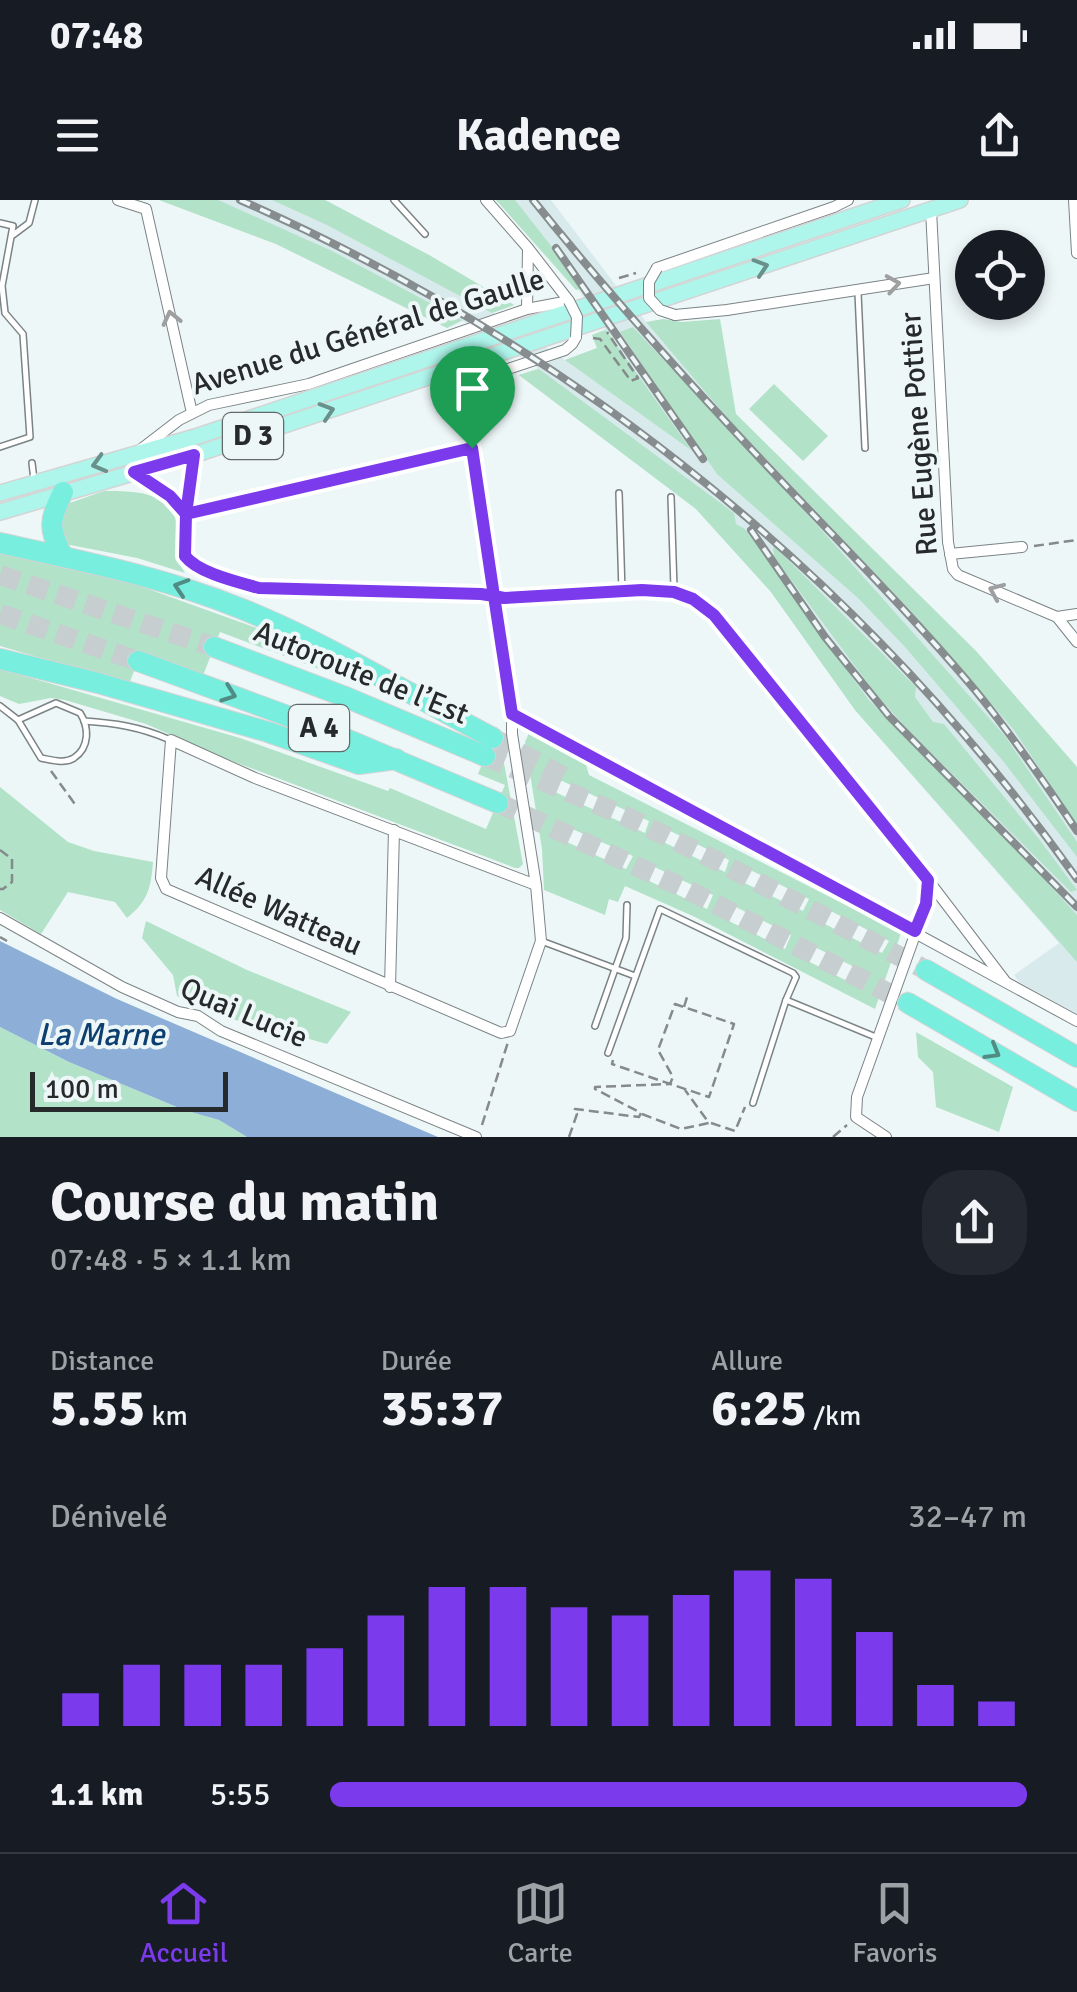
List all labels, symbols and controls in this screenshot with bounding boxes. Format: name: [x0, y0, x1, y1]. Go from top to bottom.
text: 07:48: [50, 12, 143, 59]
icon: menu: [50, 108, 105, 163]
text: Kadence: [456, 108, 621, 163]
icon: share: [972, 108, 1027, 163]
map controls: [955, 230, 1045, 320]
button: locate: [955, 230, 1045, 320]
one-way arrow: [751, 258, 768, 278]
street label: Avenue du Général de Gaulle: [187, 261, 549, 403]
one-way arrow: [885, 275, 901, 296]
one-way arrow: [162, 310, 183, 327]
street label: Rue Eugène Pottier: [892, 311, 946, 557]
pin: [430, 346, 515, 449]
icon: arrive: [445, 361, 500, 416]
one-way arrow: [318, 403, 335, 423]
road number: D 3: [223, 413, 283, 459]
one-way arrow: [91, 452, 108, 473]
one-way arrow: [173, 578, 190, 599]
one-way arrow: [988, 583, 1006, 603]
street label: Autoroute de l’Est: [248, 613, 474, 733]
one-way arrow: [220, 682, 237, 703]
road number: A 4: [289, 705, 349, 751]
street label: Allée Watteau: [190, 858, 368, 964]
street label: Quai Lucie: [175, 970, 313, 1056]
water label: La Marne: [38, 1015, 166, 1054]
one-way arrow: [982, 1040, 1000, 1059]
scale bar: [30, 1067, 228, 1111]
text: 100 m: [45, 1072, 119, 1106]
text: Course du matin: [50, 1168, 439, 1236]
button: share: [922, 1170, 1027, 1275]
text: 07:48 · 5 × 1.1 km: [50, 1240, 292, 1279]
text: Distance: [50, 1344, 154, 1378]
text: Durée: [381, 1344, 452, 1378]
text: Allure: [711, 1344, 783, 1378]
text: 5.55: [50, 1378, 145, 1440]
text: 35:37: [381, 1378, 503, 1440]
text: 6:25: [711, 1378, 807, 1440]
text: km: [145, 1399, 188, 1433]
text: /km: [807, 1399, 861, 1433]
text: Dénivelé: [50, 1497, 168, 1536]
text: 32–47 m: [908, 1497, 1027, 1536]
text: 1.1 km: [50, 1775, 143, 1814]
text: 5:55: [210, 1775, 270, 1814]
tab: Accueil: [140, 1876, 228, 1970]
tab: Carte: [507, 1876, 573, 1970]
tab: Favoris: [852, 1876, 937, 1970]

